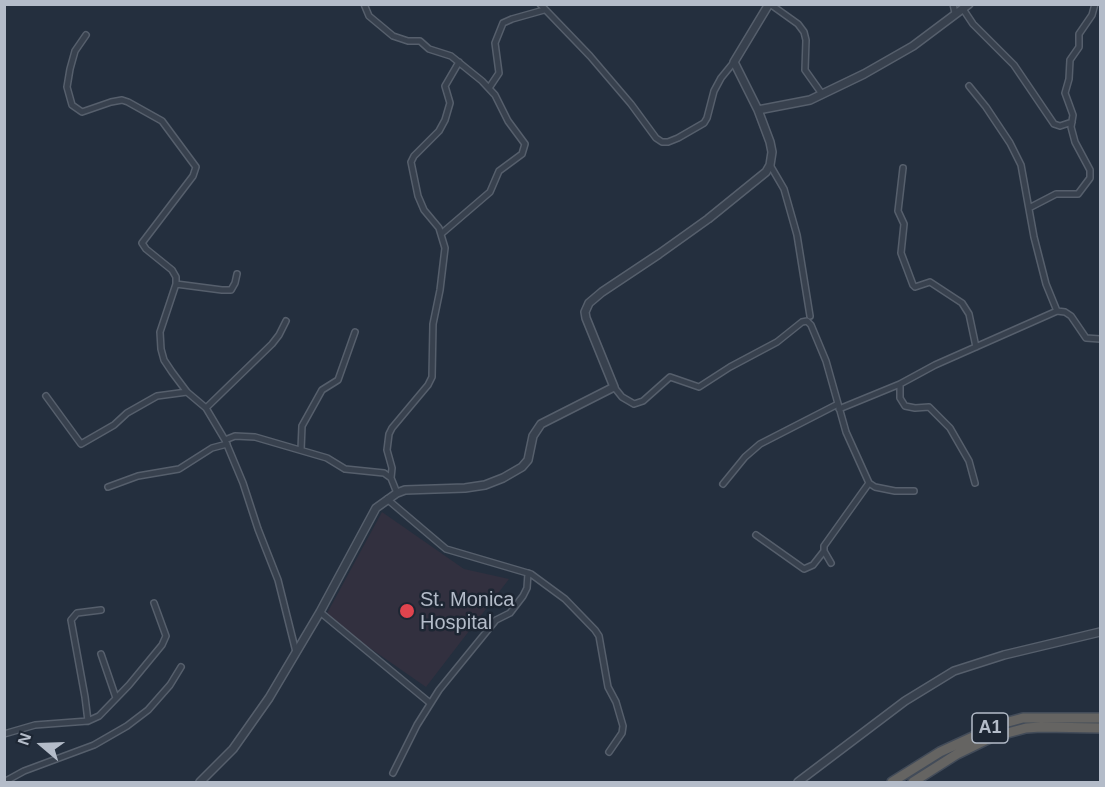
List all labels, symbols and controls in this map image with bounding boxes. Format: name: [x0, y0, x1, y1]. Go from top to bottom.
place label: St. Monica Hospital: [420, 588, 514, 635]
marker: St. Monica Hospital: [398, 602, 416, 620]
road number: A1: [972, 713, 1008, 743]
north arrow: [12, 715, 72, 775]
text: N: [15, 731, 34, 747]

